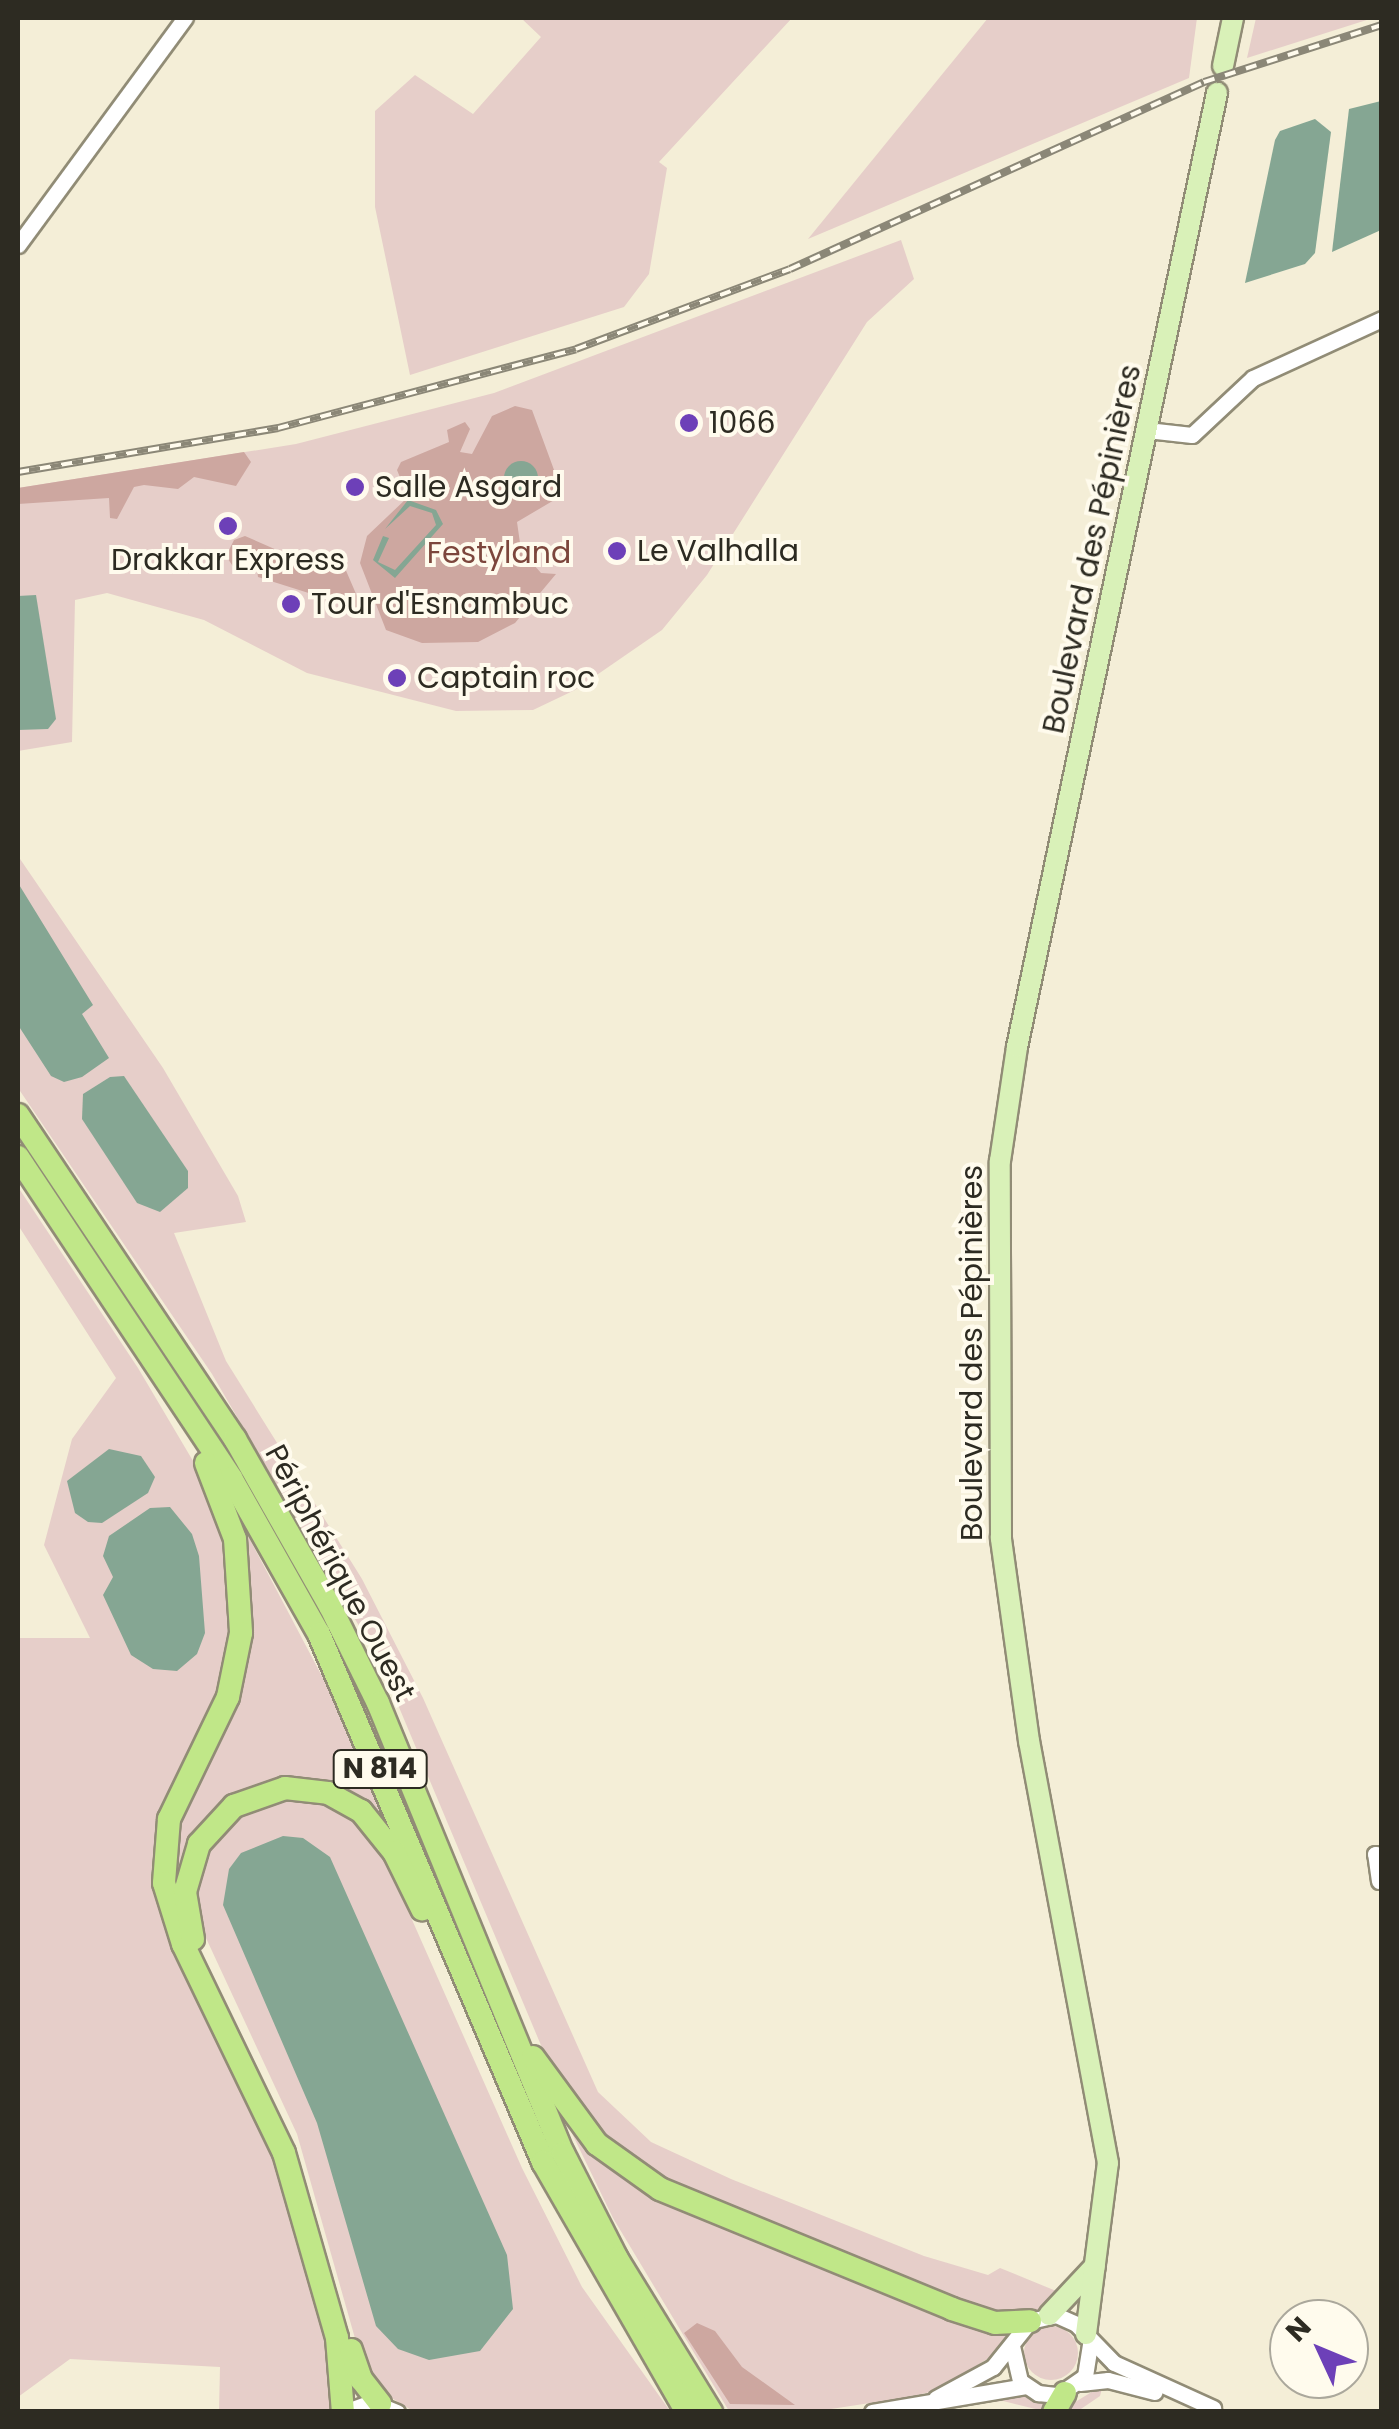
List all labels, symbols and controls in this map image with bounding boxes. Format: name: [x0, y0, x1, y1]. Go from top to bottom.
street label: Boulevard des Pépinières: [1035, 361, 1149, 737]
place label: 1066: [709, 405, 776, 441]
marker: 1066: [678, 412, 700, 434]
place label: Salle Asgard: [375, 469, 562, 505]
marker: Salle Asgard: [344, 476, 366, 498]
marker: Drakkar Express: [217, 515, 239, 537]
place label: Le Valhalla: [637, 533, 799, 569]
park label: Festyland: [427, 535, 571, 571]
marker: Le Valhalla: [606, 540, 628, 562]
place label: Drakkar Express: [111, 542, 345, 578]
place label: Tour d'Esnambuc: [311, 586, 569, 622]
marker: Tour d'Esnambuc: [280, 593, 302, 615]
place label: Captain roc: [417, 660, 595, 696]
marker: Captain roc: [386, 667, 408, 689]
street label: Boulevard des Pépinières: [954, 1165, 990, 1541]
street label: Périphérique Ouest: [257, 1439, 423, 1707]
road number: N 814: [332, 1746, 428, 1792]
north arrow: [1269, 2299, 1369, 2399]
text: N: [1277, 2308, 1320, 2350]

